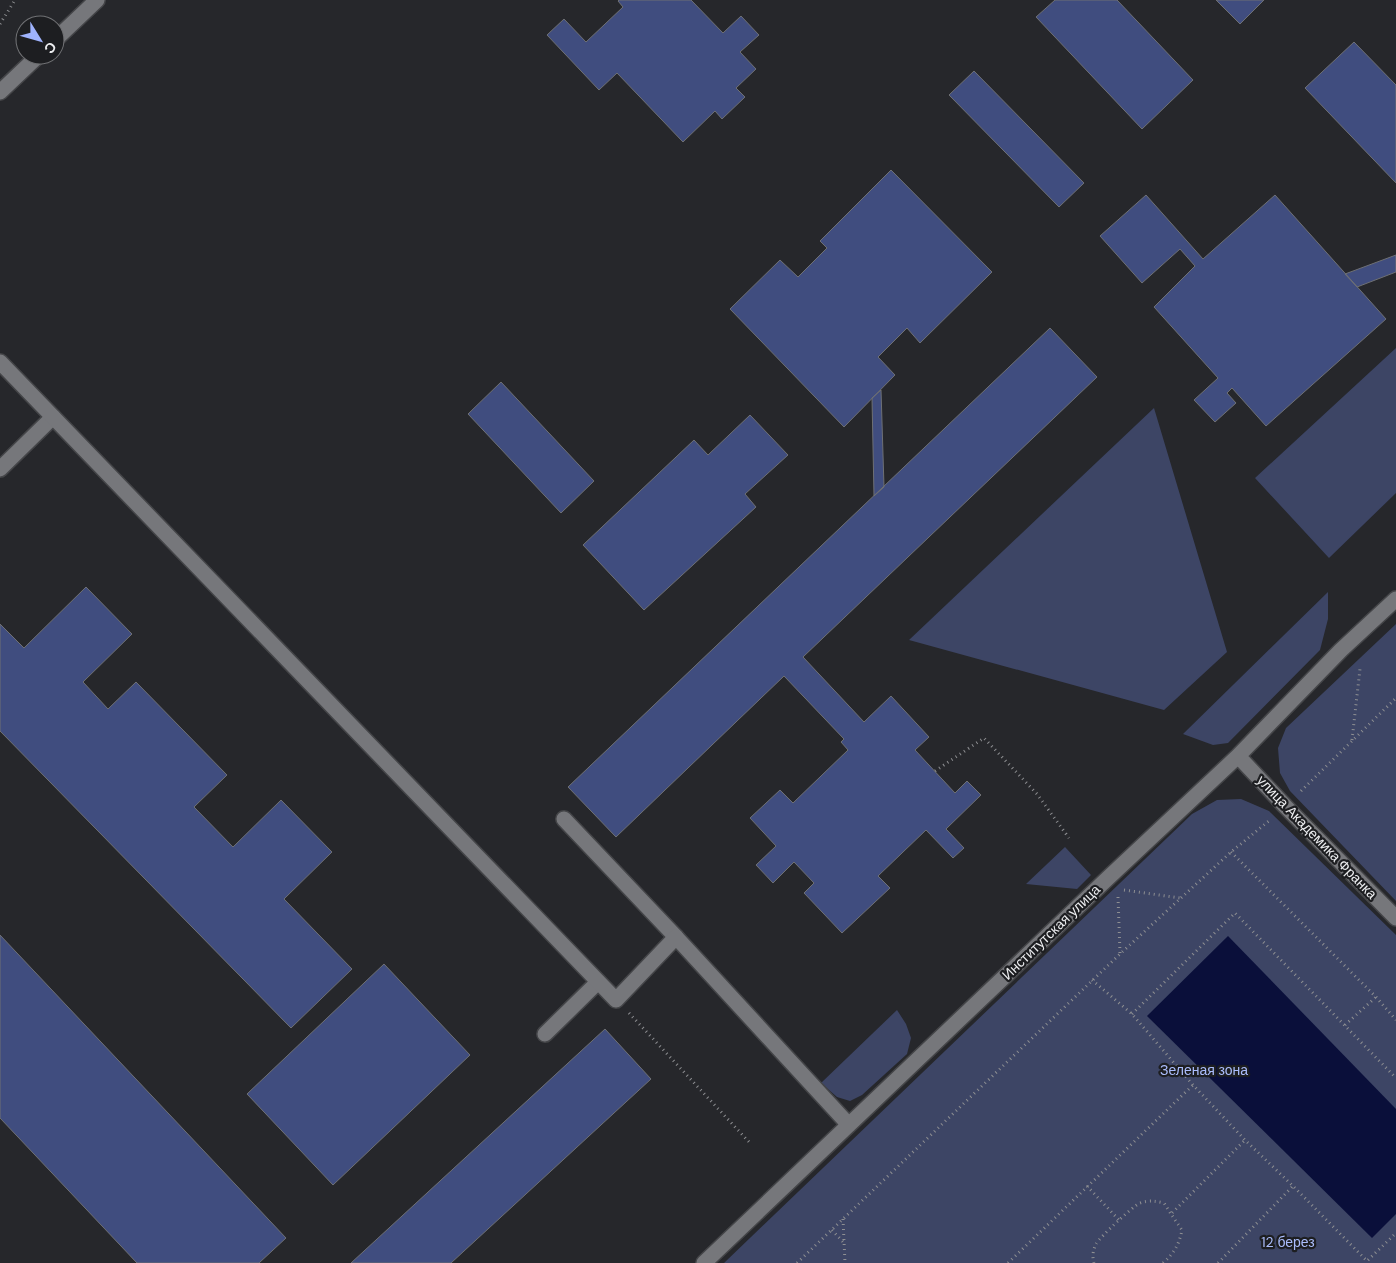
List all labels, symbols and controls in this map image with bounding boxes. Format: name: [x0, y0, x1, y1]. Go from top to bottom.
north arrow: [15, 15, 65, 65]
text: С: [40, 38, 61, 57]
street label: улица Академика Франка: [1253, 771, 1381, 903]
street label: Институтская улица: [998, 880, 1104, 984]
park label: Зеленая зона: [1160, 1061, 1248, 1079]
park label: 12 берез: [1261, 1233, 1315, 1251]

